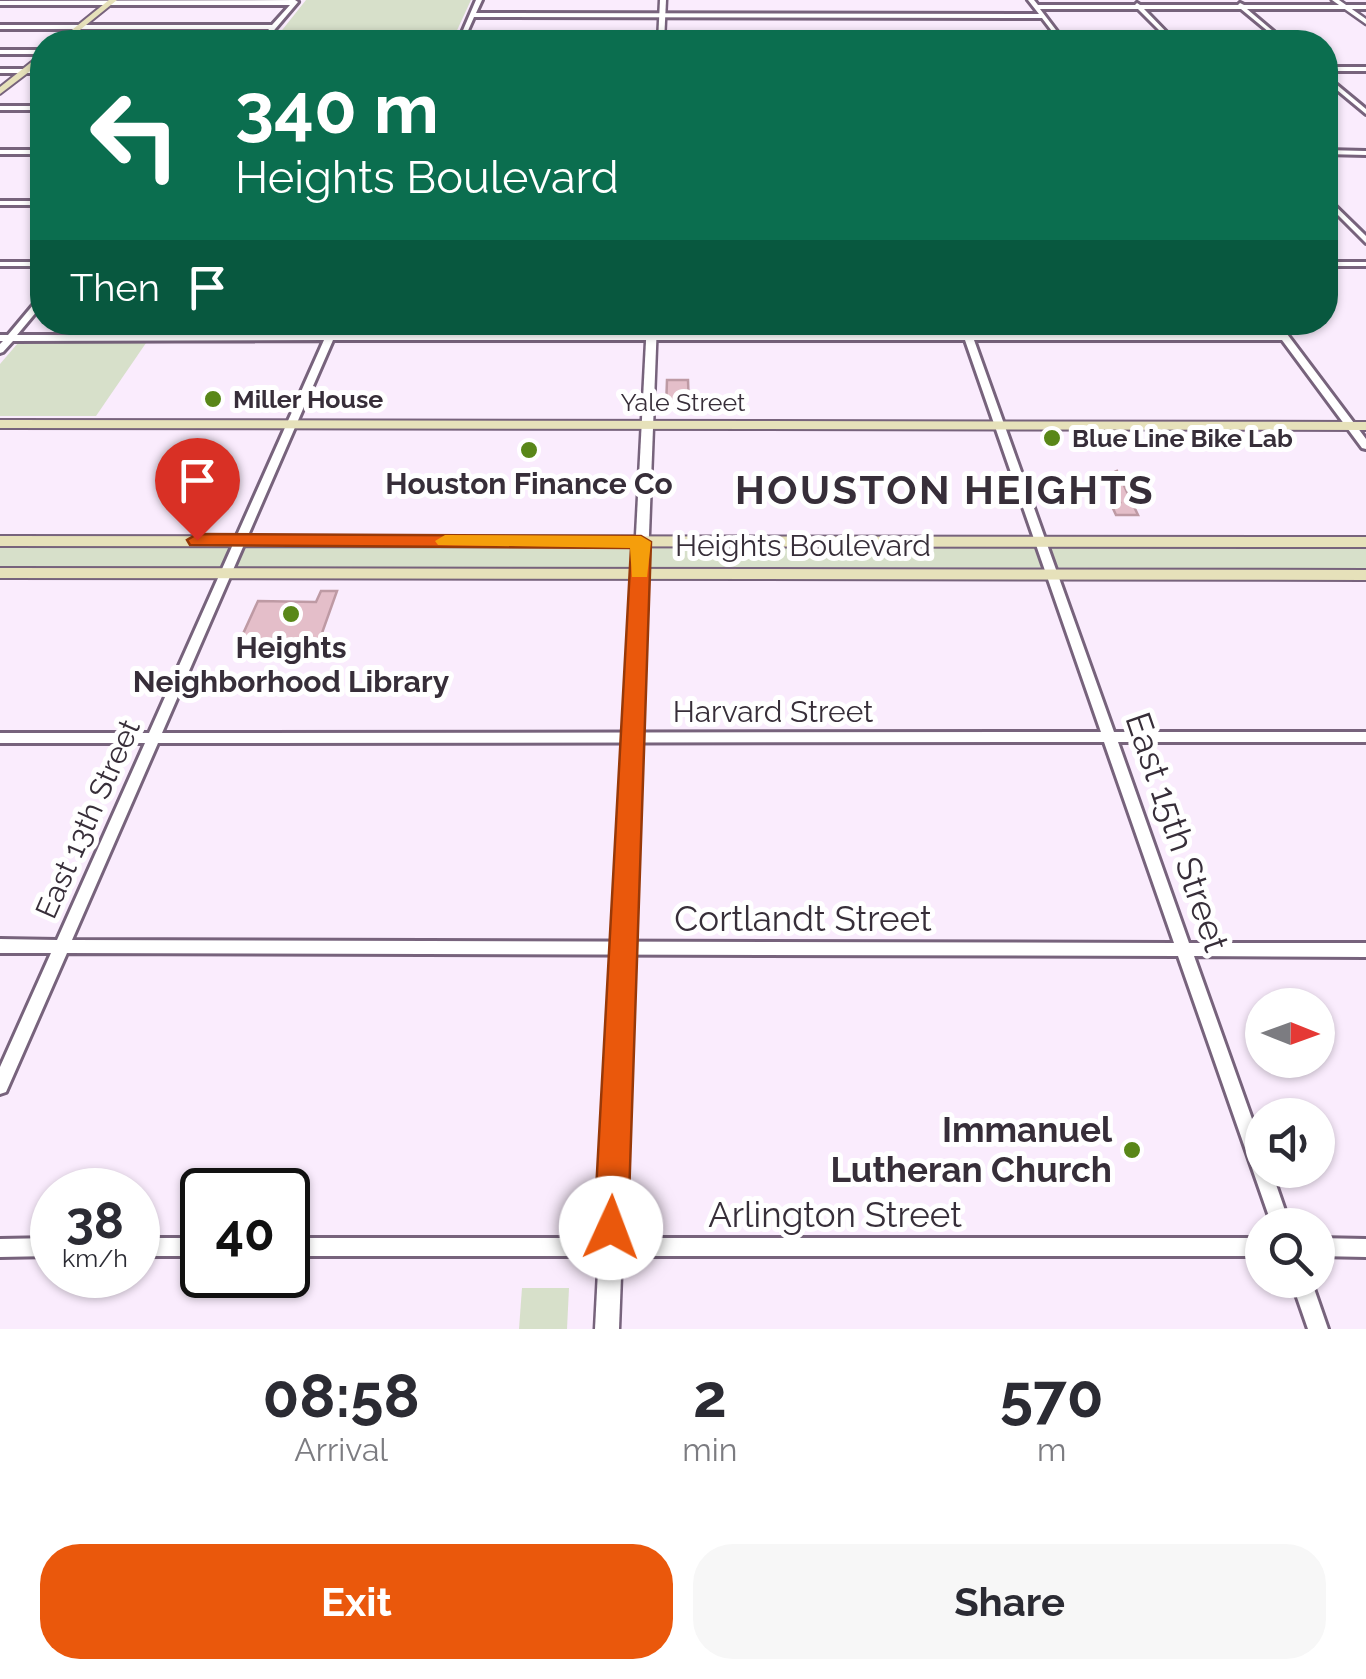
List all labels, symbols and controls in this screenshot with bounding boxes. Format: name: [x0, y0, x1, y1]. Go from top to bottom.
text: 340 m: [235, 67, 439, 149]
icon: left: [70, 70, 200, 200]
text: Heights Boulevard: [235, 151, 619, 204]
icon: arrive: [180, 260, 235, 315]
text: Then: [70, 265, 160, 310]
place label: Miller House: [233, 384, 383, 414]
street label: Yale Street: [621, 387, 746, 417]
marker: Miller House: [202, 388, 224, 410]
place label: Blue Line Bike Lab: [1072, 423, 1293, 453]
marker: Blue Line Bike Lab: [1041, 427, 1063, 449]
pin: [155, 438, 240, 541]
marker: Houston Finance Co: [518, 439, 540, 461]
icon: arrive: [170, 453, 225, 508]
place label: Houston Finance Co: [385, 466, 673, 501]
district label: HOUSTON HEIGHTS: [735, 466, 1155, 513]
street label: Heights Boulevard: [675, 528, 931, 563]
marker: Heights Neighborhood Library: [280, 603, 302, 625]
place label: Heights Neighborhood Library: [133, 630, 450, 699]
street label: Harvard Street: [673, 694, 873, 729]
street label: East 15th Street: [1117, 707, 1238, 957]
street label: East 13th Street: [28, 714, 147, 924]
street label: Cortlandt Street: [674, 898, 932, 939]
north arrow: [1245, 988, 1335, 1078]
map controls: [1245, 988, 1335, 1298]
button: sound: [1245, 1098, 1335, 1188]
place label: Immanuel Lutheran Church: [830, 1109, 1113, 1190]
marker: Immanuel Lutheran Church: [1121, 1139, 1143, 1161]
speed limit sign: 40: [180, 1168, 310, 1298]
position arrow: [559, 1176, 663, 1280]
text: 38: [66, 1191, 124, 1250]
street label: Arlington Street: [708, 1194, 962, 1235]
button: search: [1245, 1208, 1335, 1298]
text: km/h: [62, 1243, 128, 1273]
text: 08:58: [262, 1361, 420, 1431]
text: 2: [693, 1361, 727, 1431]
text: 570: [1000, 1361, 1104, 1431]
text: Arrival: [294, 1431, 388, 1468]
text: min: [682, 1431, 737, 1468]
text: m: [1037, 1431, 1066, 1468]
button: Exit: [40, 1544, 673, 1659]
button: Share: [693, 1544, 1326, 1659]

